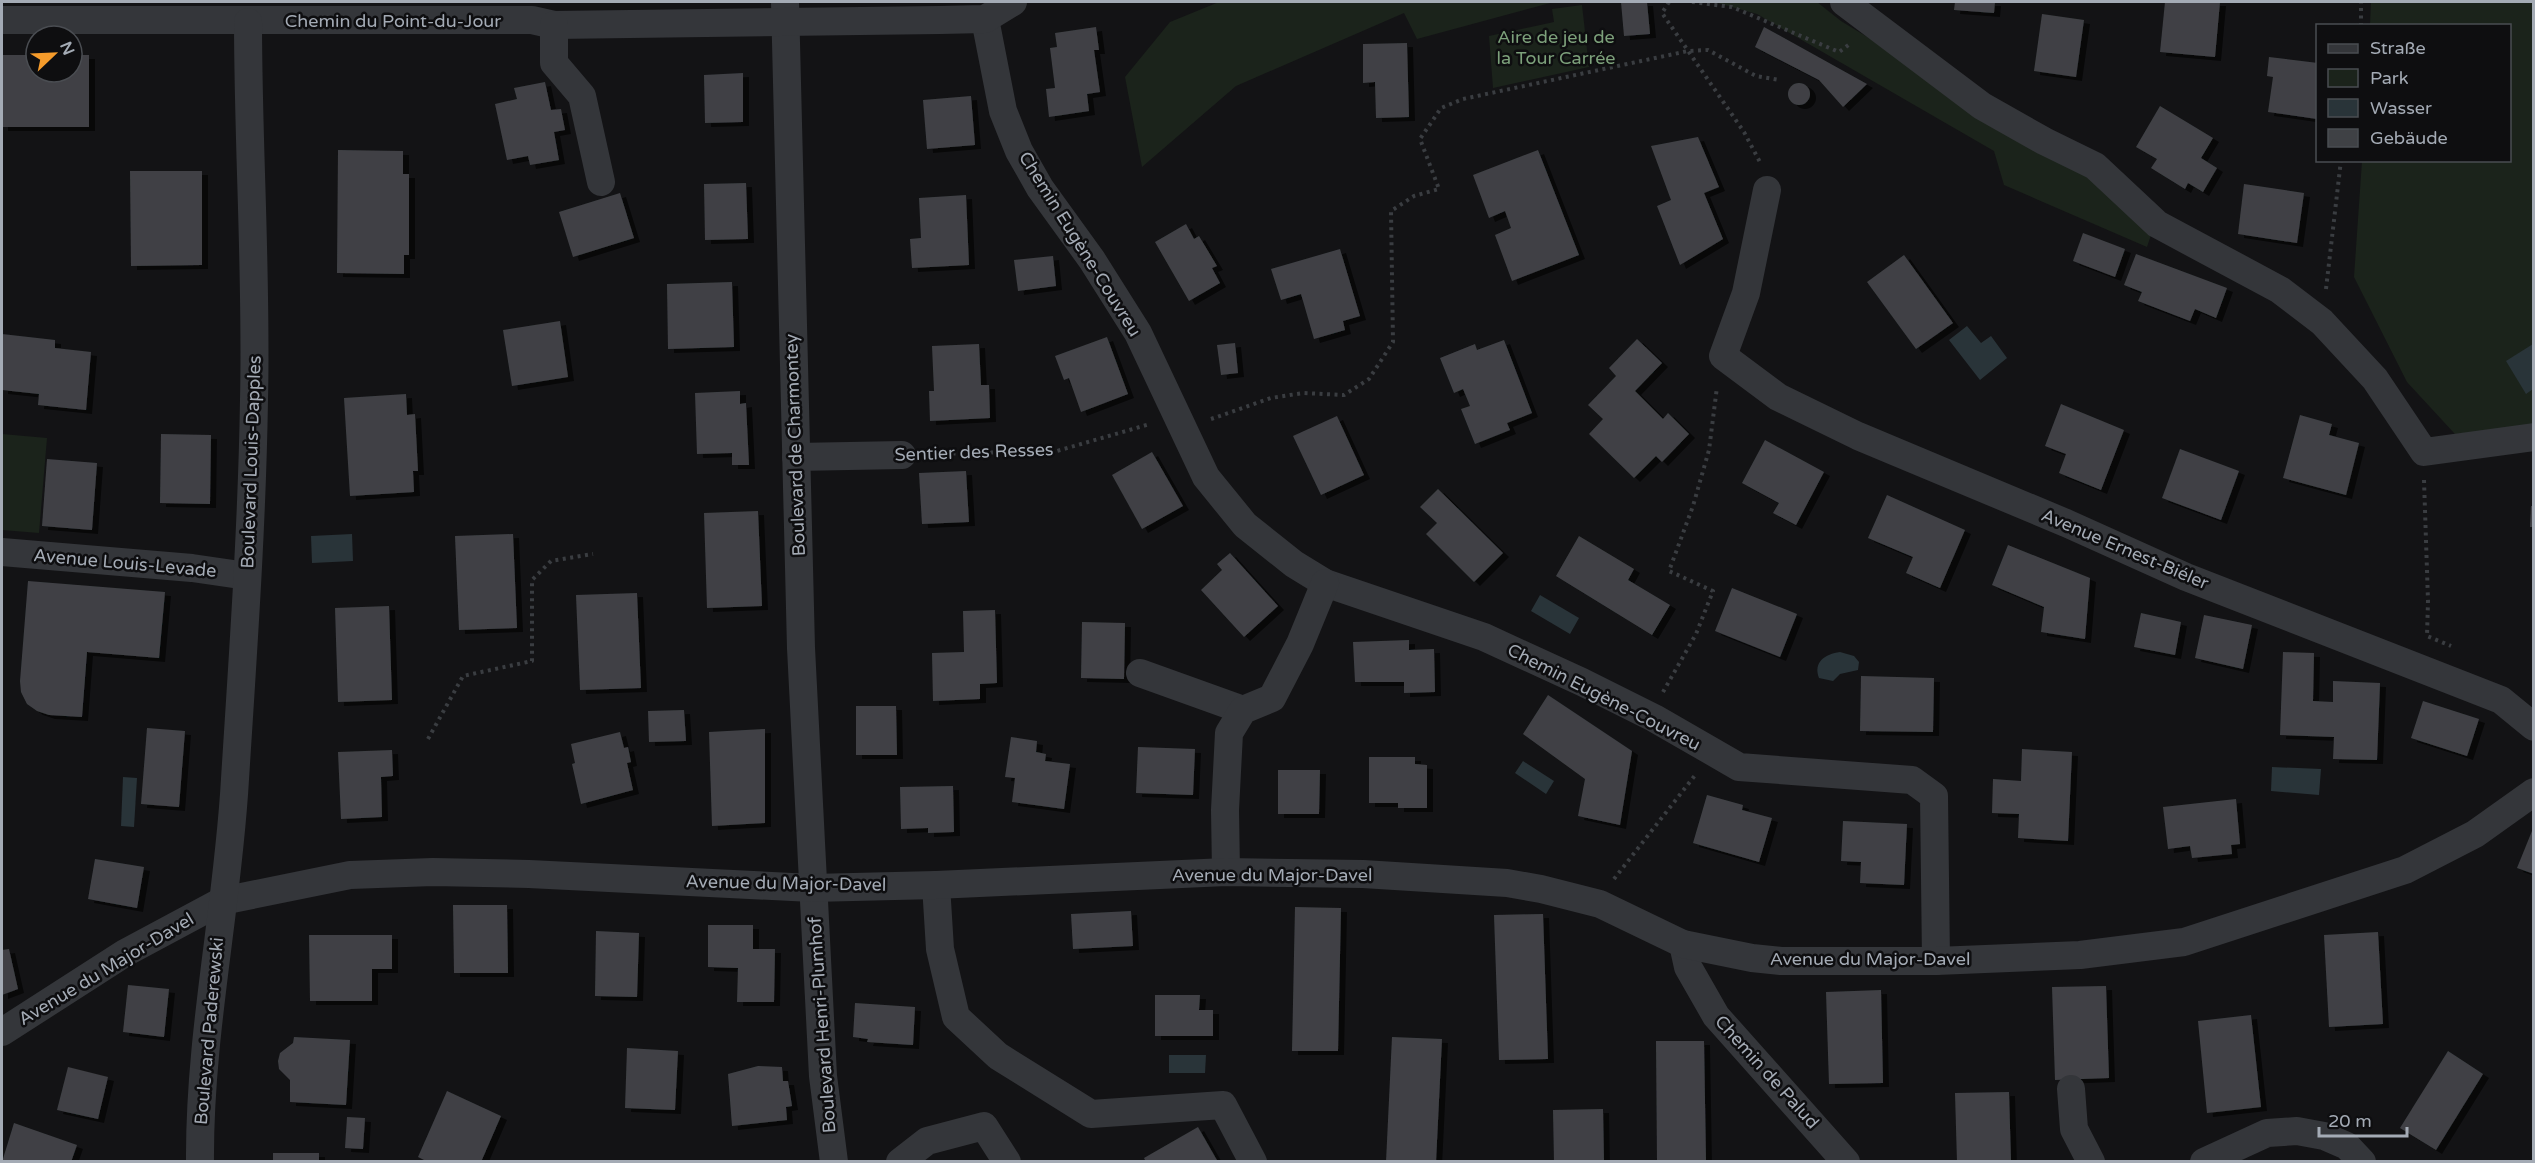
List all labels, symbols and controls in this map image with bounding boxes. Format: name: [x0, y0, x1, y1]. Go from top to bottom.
street label: Chemin du Point-du-Jour: [285, 10, 501, 32]
north arrow: [24, 24, 84, 84]
legend: [2316, 24, 2511, 162]
park label: Aire de jeu de la Tour Carrée: [1496, 26, 1616, 69]
text: Straße: [2370, 37, 2426, 59]
text: N: [55, 39, 79, 58]
text: Park: [2370, 67, 2409, 89]
text: Wasser: [2370, 97, 2432, 119]
text: Gebäude: [2370, 127, 2448, 149]
street label: Chemin Eugène-Couvreu: [1014, 147, 1146, 341]
street label: Boulevard de Charmontey: [780, 333, 810, 557]
street label: Boulevard Louis-Dapples: [236, 355, 266, 569]
street label: Sentier des Resses: [894, 438, 1054, 466]
street label: Avenue Ernest-Biéler: [2038, 504, 2212, 594]
street label: Avenue Louis-Levade: [33, 544, 217, 582]
street label: Chemin Eugène-Couvreu: [1504, 639, 1704, 755]
street label: Avenue du Major-Davel: [1172, 864, 1372, 886]
street label: Avenue du Major-Davel: [685, 870, 887, 896]
street label: Avenue du Major-Davel: [14, 908, 198, 1030]
street label: Boulevard Henri-Plumhof: [803, 916, 841, 1134]
street label: Boulevard Paderewski: [190, 936, 228, 1126]
street label: Avenue du Major-Davel: [1770, 948, 1970, 970]
street label: Chemin de Palud: [1710, 1011, 1824, 1133]
scale bar: [2319, 1100, 2408, 1138]
text: 20 m: [2328, 1110, 2372, 1132]

